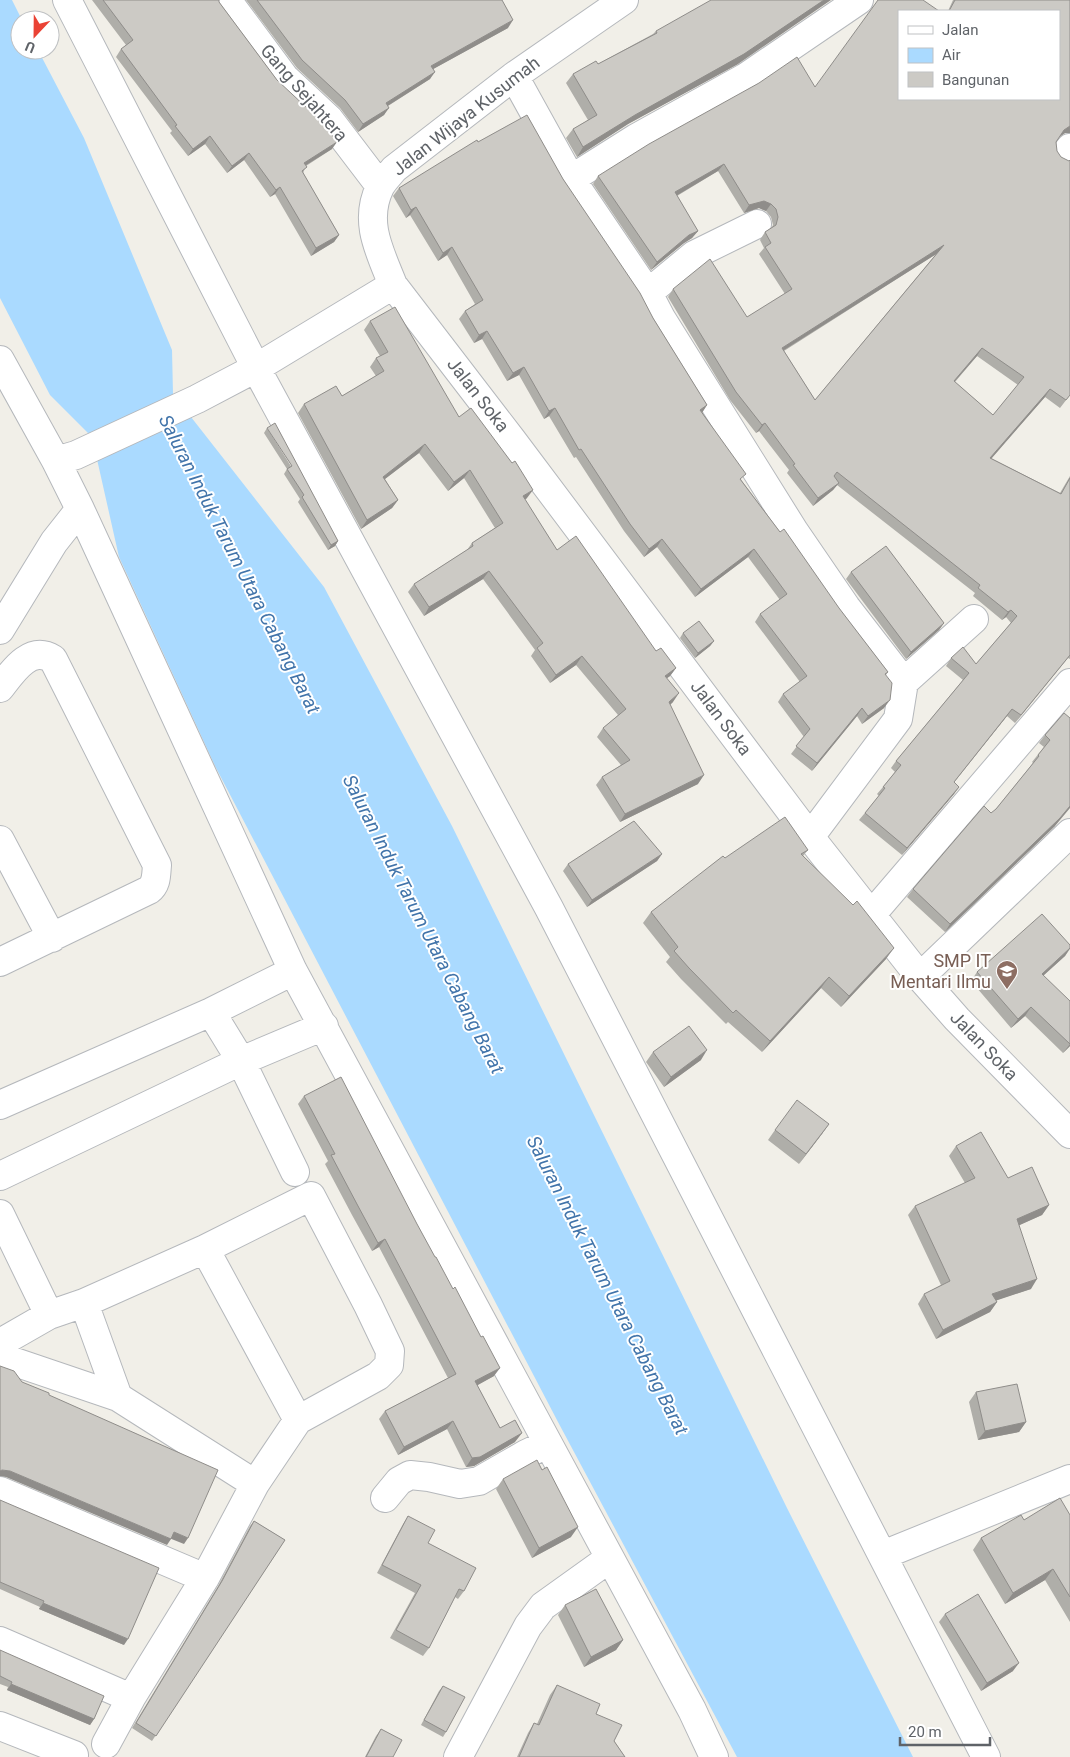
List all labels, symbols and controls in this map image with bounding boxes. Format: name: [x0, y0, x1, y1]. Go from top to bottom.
north arrow: [10, 10, 60, 60]
legend: [898, 10, 1060, 100]
text: Jalan: [942, 21, 979, 39]
text: U: [23, 38, 37, 56]
street label: Gang Sejahtera: [257, 40, 352, 146]
text: Air: [942, 46, 961, 64]
street label: Jalan Wijaya Kusumah: [388, 52, 543, 180]
text: Bangunan: [942, 71, 1009, 89]
street label: Jalan Soka: [443, 353, 514, 436]
water label: Saluran Induk Tarum Utara Cabang Barat: [154, 411, 326, 718]
street label: Jalan Soka: [686, 676, 756, 759]
water label: Saluran Induk Tarum Utara Cabang Barat: [338, 771, 510, 1078]
place label: SMP IT Mentari Ilmu: [890, 950, 991, 992]
school or university icon: SMP IT Mentari Ilmu: [995, 959, 1019, 990]
street label: Jalan Soka: [946, 1007, 1023, 1085]
water label: Saluran Induk Tarum Utara Cabang Barat: [522, 1132, 694, 1439]
scale bar: [900, 1714, 990, 1746]
text: 20 m: [908, 1723, 942, 1741]

